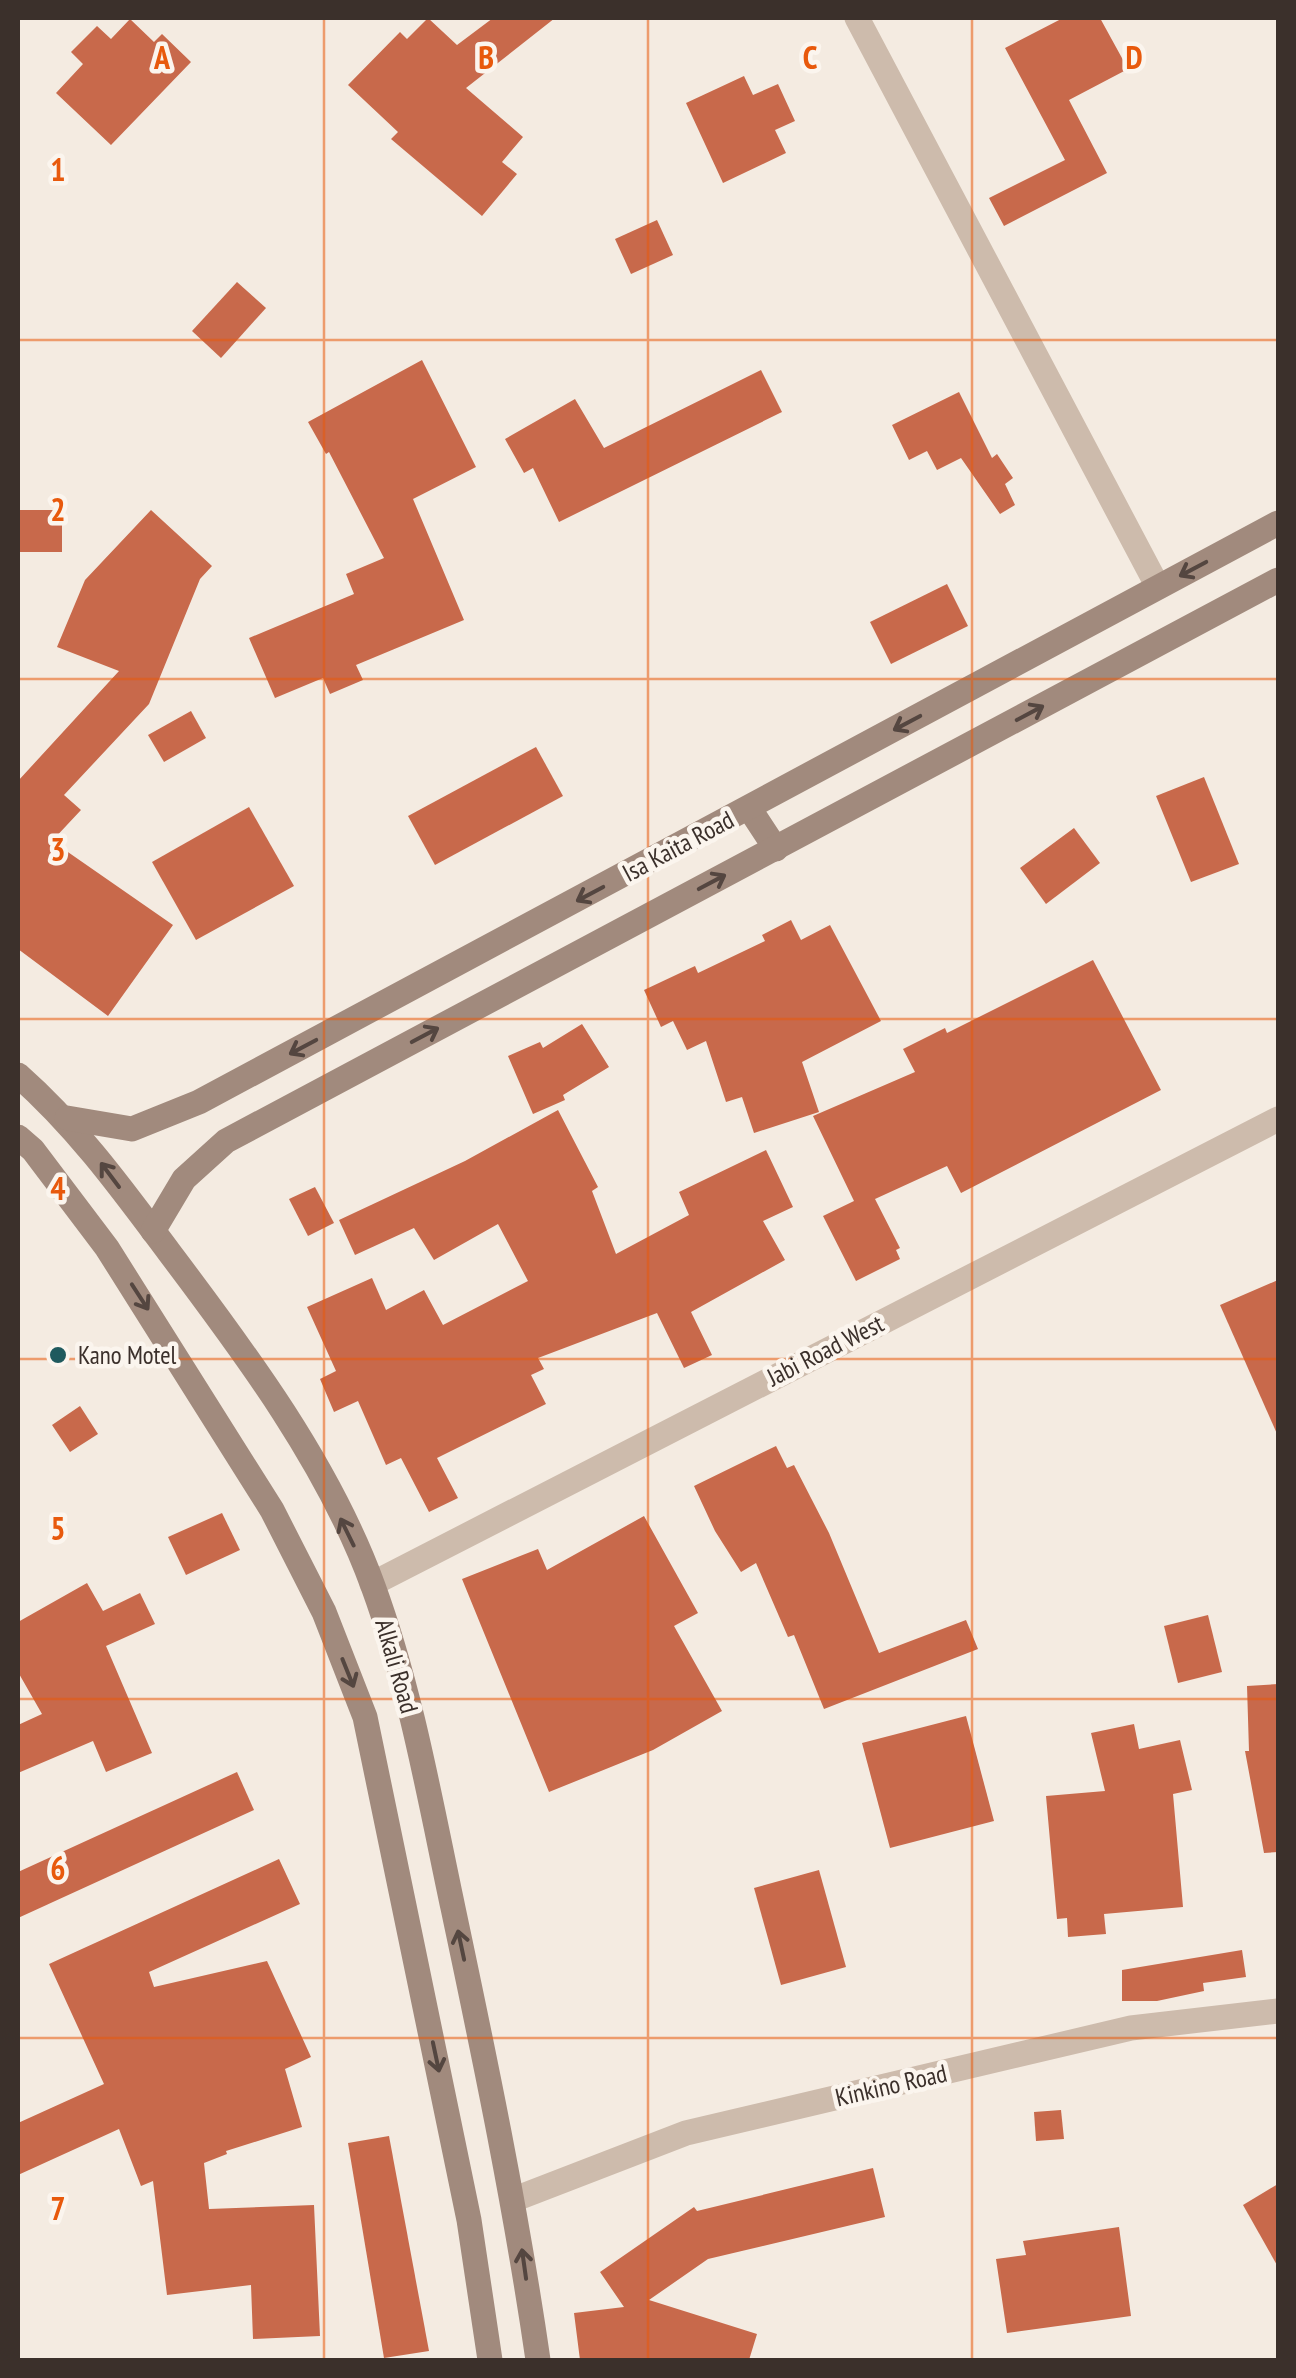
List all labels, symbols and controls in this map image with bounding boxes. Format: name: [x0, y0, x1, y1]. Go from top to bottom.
text: A: [153, 36, 171, 78]
text: B: [478, 36, 494, 78]
text: C: [803, 36, 818, 78]
text: D: [1125, 36, 1143, 78]
text: 1: [50, 148, 66, 190]
text: 2: [50, 488, 66, 530]
one-way arrow: [1178, 559, 1208, 579]
one-way arrow: [1015, 703, 1044, 722]
one-way arrow: [892, 714, 922, 734]
street label: Isa Kaita Road: [617, 803, 739, 889]
text: 3: [50, 828, 66, 870]
one-way arrow: [697, 872, 727, 892]
one-way arrow: [575, 884, 605, 904]
one-way arrow: [410, 1025, 440, 1044]
one-way arrow: [288, 1037, 318, 1057]
one-way arrow: [100, 1162, 121, 1189]
text: 4: [50, 1167, 66, 1209]
one-way arrow: [129, 1283, 150, 1311]
street label: Jabi Road West: [760, 1307, 889, 1393]
place label: Kano Motel: [78, 1339, 177, 1371]
marker: Kano Motel: [47, 1344, 69, 1366]
text: 5: [50, 1507, 66, 1549]
one-way arrow: [337, 1518, 356, 1548]
street label: Alkali Road: [368, 1615, 426, 1717]
one-way arrow: [340, 1657, 358, 1687]
text: 6: [50, 1847, 66, 1889]
one-way arrow: [451, 1930, 470, 1962]
one-way arrow: [427, 2040, 446, 2072]
street label: Kinkino Road: [832, 2057, 950, 2113]
text: 7: [50, 2187, 66, 2229]
one-way arrow: [515, 2248, 533, 2281]

